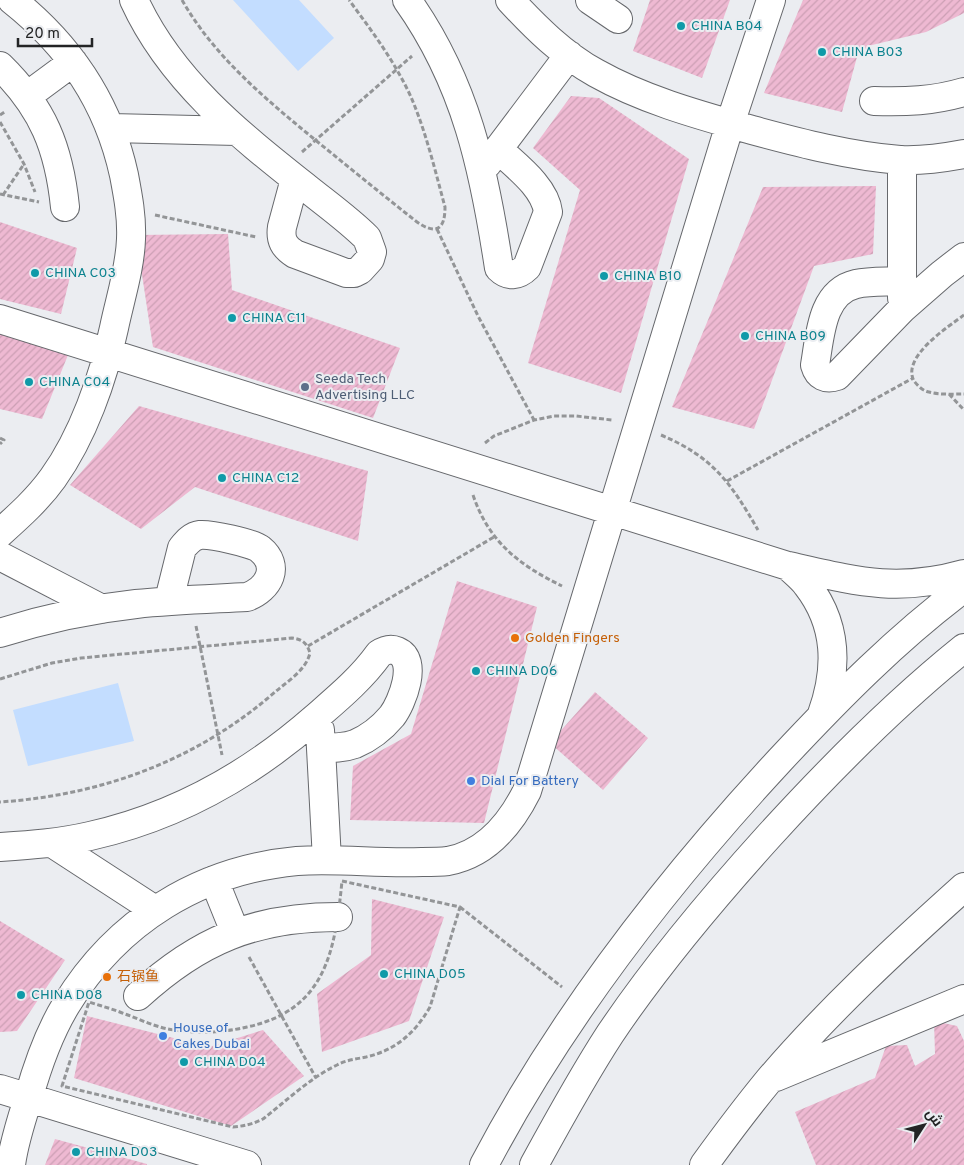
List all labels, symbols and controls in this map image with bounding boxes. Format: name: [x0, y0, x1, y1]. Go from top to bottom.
scale bar: [18, 15, 91, 47]
place label: CHINA B04: [691, 18, 762, 35]
marker: CHINA B04: [675, 20, 687, 32]
text: 20 m: [25, 25, 60, 44]
place label: CHINA B03: [832, 44, 903, 61]
marker: CHINA B03: [816, 46, 828, 58]
place label: CHINA C03: [45, 265, 116, 282]
marker: CHINA C03: [29, 267, 41, 279]
place label: CHINA B10: [614, 268, 682, 285]
marker: CHINA B10: [598, 270, 610, 282]
place label: CHINA C11: [242, 310, 306, 327]
marker: CHINA C11: [226, 312, 238, 324]
place label: CHINA B09: [755, 328, 826, 345]
marker: CHINA B09: [739, 330, 751, 342]
place label: Seeda Tech Advertising LLC: [315, 371, 415, 404]
place label: CHINA C04: [39, 374, 110, 391]
marker: CHINA C04: [23, 376, 35, 388]
marker: Seeda Tech Advertising LLC: [299, 381, 311, 393]
place label: CHINA C12: [232, 470, 299, 487]
marker: CHINA C12: [216, 472, 228, 484]
place label: Golden Fingers: [525, 630, 620, 647]
marker: Golden Fingers: [509, 632, 521, 644]
place label: CHINA D06: [486, 663, 557, 680]
marker: CHINA D06: [470, 665, 482, 677]
place label: Dial For Battery: [481, 773, 579, 790]
marker: Dial For Battery: [465, 775, 477, 787]
place label: CHINA D05: [394, 966, 466, 983]
place label: 石锅鱼: [117, 968, 159, 986]
marker: CHINA D05: [378, 968, 390, 980]
marker: 石锅鱼: [101, 971, 113, 983]
place label: CHINA D08: [31, 987, 103, 1004]
marker: CHINA D08: [15, 989, 27, 1001]
place label: House of Cakes Dubai: [173, 1020, 250, 1053]
marker: House of Cakes Dubai: [157, 1030, 169, 1042]
place label: CHINA D04: [194, 1054, 266, 1071]
marker: CHINA D04: [178, 1056, 190, 1068]
north arrow: [899, 1100, 949, 1150]
text: ش: [921, 1105, 946, 1131]
place label: CHINA D03: [86, 1144, 157, 1161]
marker: CHINA D03: [70, 1146, 82, 1158]

